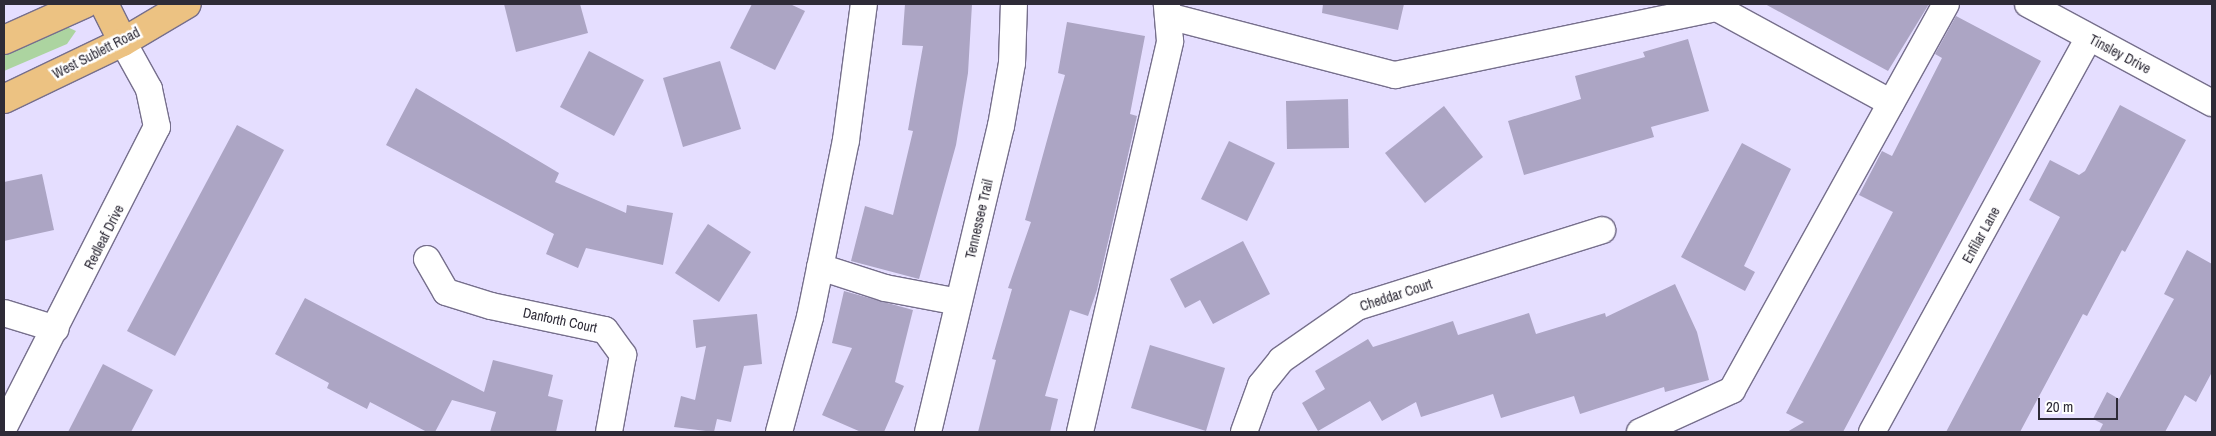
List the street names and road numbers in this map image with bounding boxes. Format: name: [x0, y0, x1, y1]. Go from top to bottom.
street label: West Sublett Road: [50, 24, 142, 82]
street label: Tinsley Drive: [2086, 31, 2154, 77]
street label: Tennessee Trail: [962, 178, 996, 260]
street label: Redleaf Drive: [81, 202, 127, 272]
street label: Enfilar Lane: [1959, 204, 2003, 266]
street label: Cheddar Court: [1358, 275, 1434, 315]
street label: Danforth Court: [521, 304, 599, 336]

